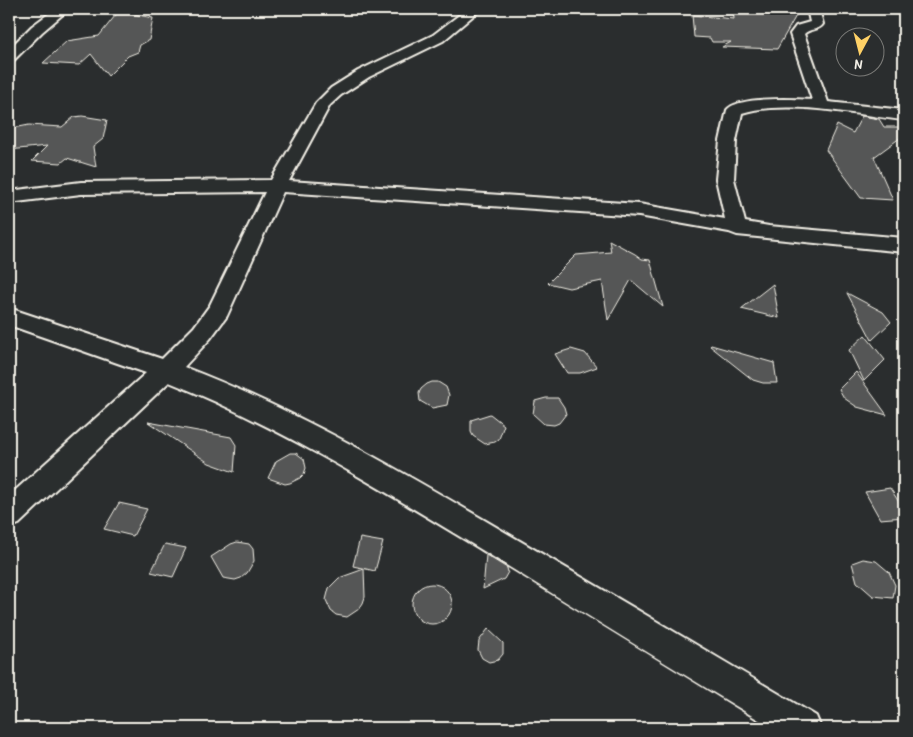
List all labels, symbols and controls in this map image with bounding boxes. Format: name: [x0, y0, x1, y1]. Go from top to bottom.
north arrow: [836, 28, 886, 78]
text: N: [853, 55, 863, 75]

